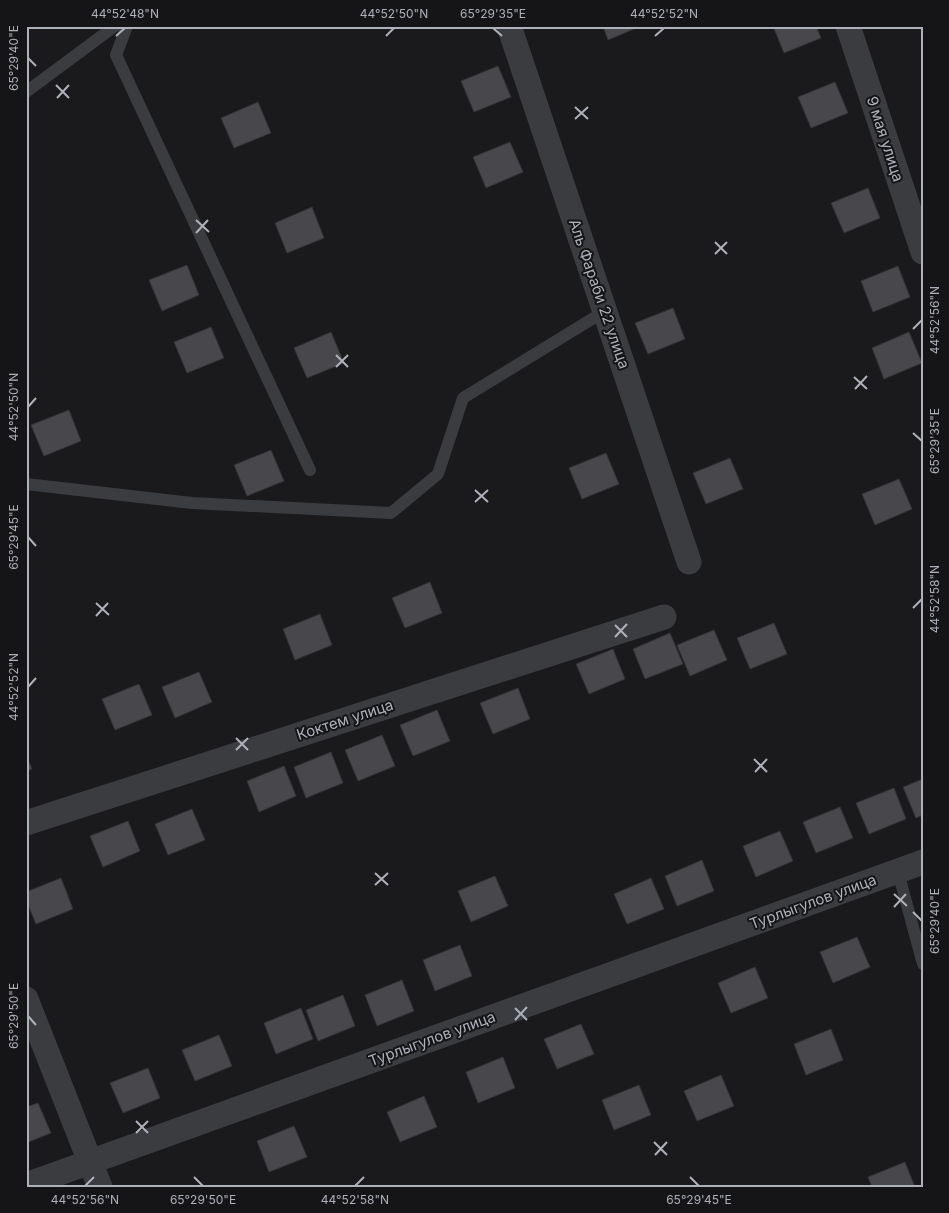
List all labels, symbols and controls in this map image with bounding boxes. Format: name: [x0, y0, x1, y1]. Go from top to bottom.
text: 44°52'48"N: [91, 6, 159, 21]
text: 44°52'50"N: [360, 6, 428, 21]
text: 65°29'35"E: [460, 6, 526, 21]
text: 44°52'52"N: [630, 6, 698, 21]
text: 65°29'40"E: [6, 25, 21, 91]
street label: 9 мая улица: [863, 94, 908, 184]
street label: Аль Фараби 22 улица: [565, 216, 634, 371]
text: 44°52'56"N: [927, 286, 942, 354]
text: 44°52'50"N: [6, 373, 21, 441]
text: 65°29'35"E: [927, 408, 942, 474]
text: 65°29'45"E: [6, 504, 21, 570]
text: 44°52'58"N: [927, 565, 942, 633]
text: 44°52'52"N: [6, 653, 21, 721]
street label: Коктем улица: [294, 695, 396, 744]
street label: Турлыгулов улица: [747, 870, 879, 933]
text: 65°29'40"E: [927, 888, 942, 954]
text: 65°29'50"E: [6, 983, 21, 1049]
street label: Турлыгулов улица: [366, 1007, 498, 1070]
text: 44°52'56"N: [51, 1192, 119, 1207]
text: 65°29'50"E: [170, 1192, 236, 1207]
text: 44°52'58"N: [321, 1192, 389, 1207]
text: 65°29'45"E: [666, 1192, 732, 1207]

